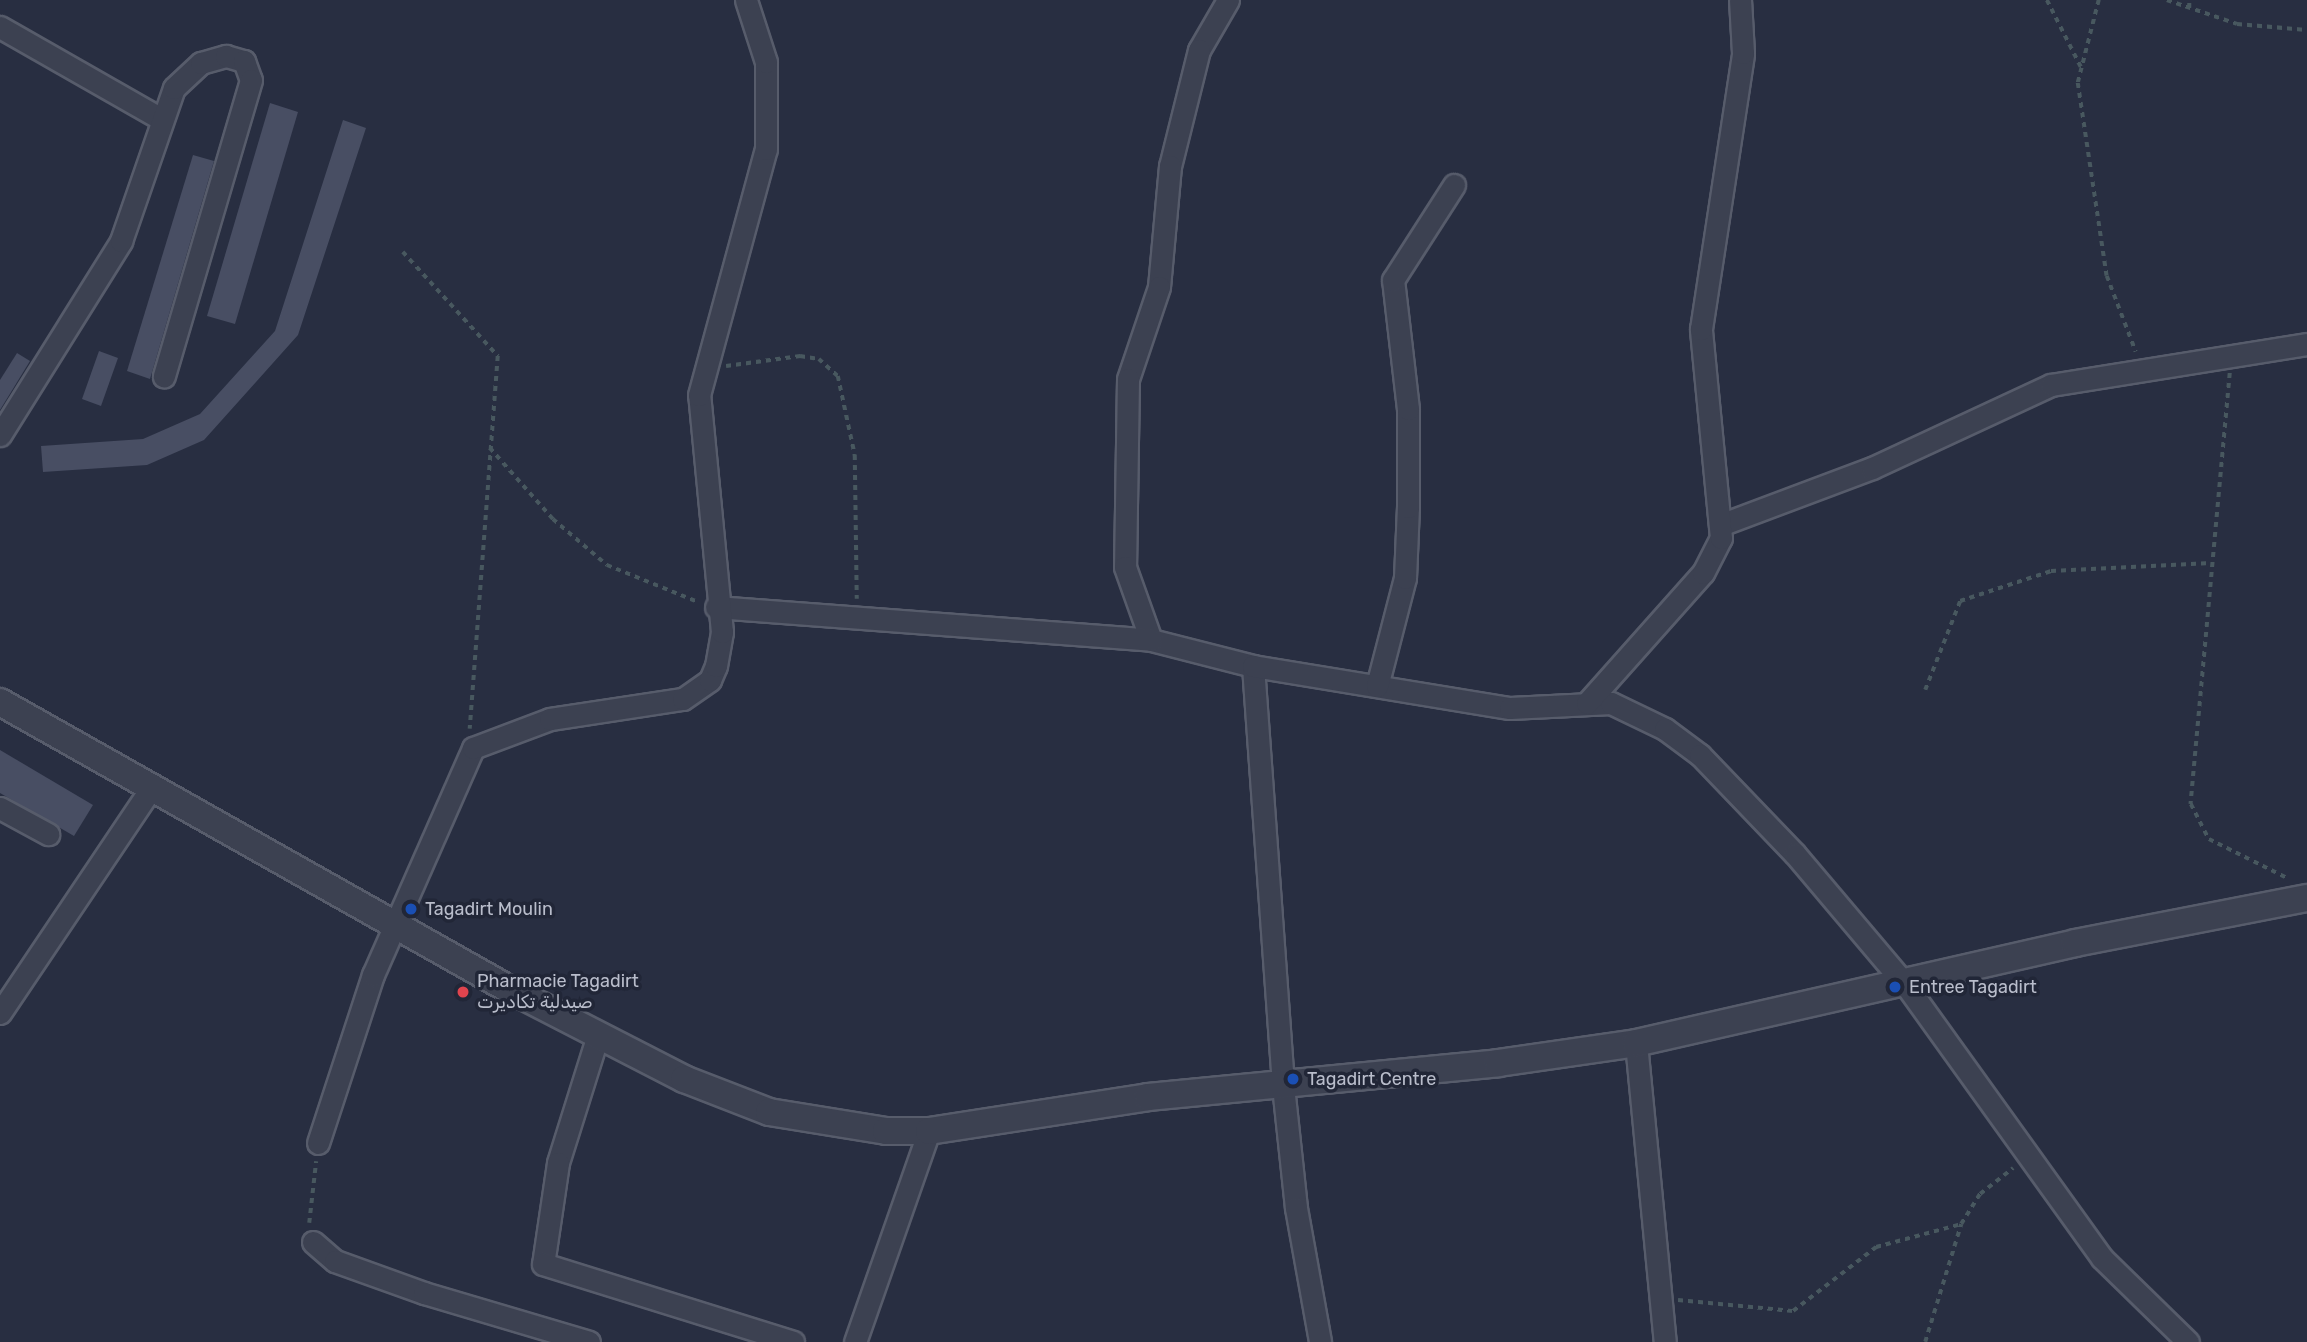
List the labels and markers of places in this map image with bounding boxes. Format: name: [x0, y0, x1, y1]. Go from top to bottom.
place label: Tagadirt Moulin: [425, 898, 553, 920]
marker: Tagadirt Moulin: [403, 901, 419, 917]
place label: Pharmacie Tagadirt صيدلية تكاديرت: [477, 971, 639, 1014]
place label: Entree Tagadirt: [1909, 976, 2037, 998]
marker: Entree Tagadirt: [1887, 979, 1903, 995]
marker: Pharmacie Tagadirt صيدلية تكاديرت: [455, 984, 471, 1000]
place label: Tagadirt Centre: [1307, 1068, 1436, 1090]
marker: Tagadirt Centre: [1285, 1071, 1301, 1087]

